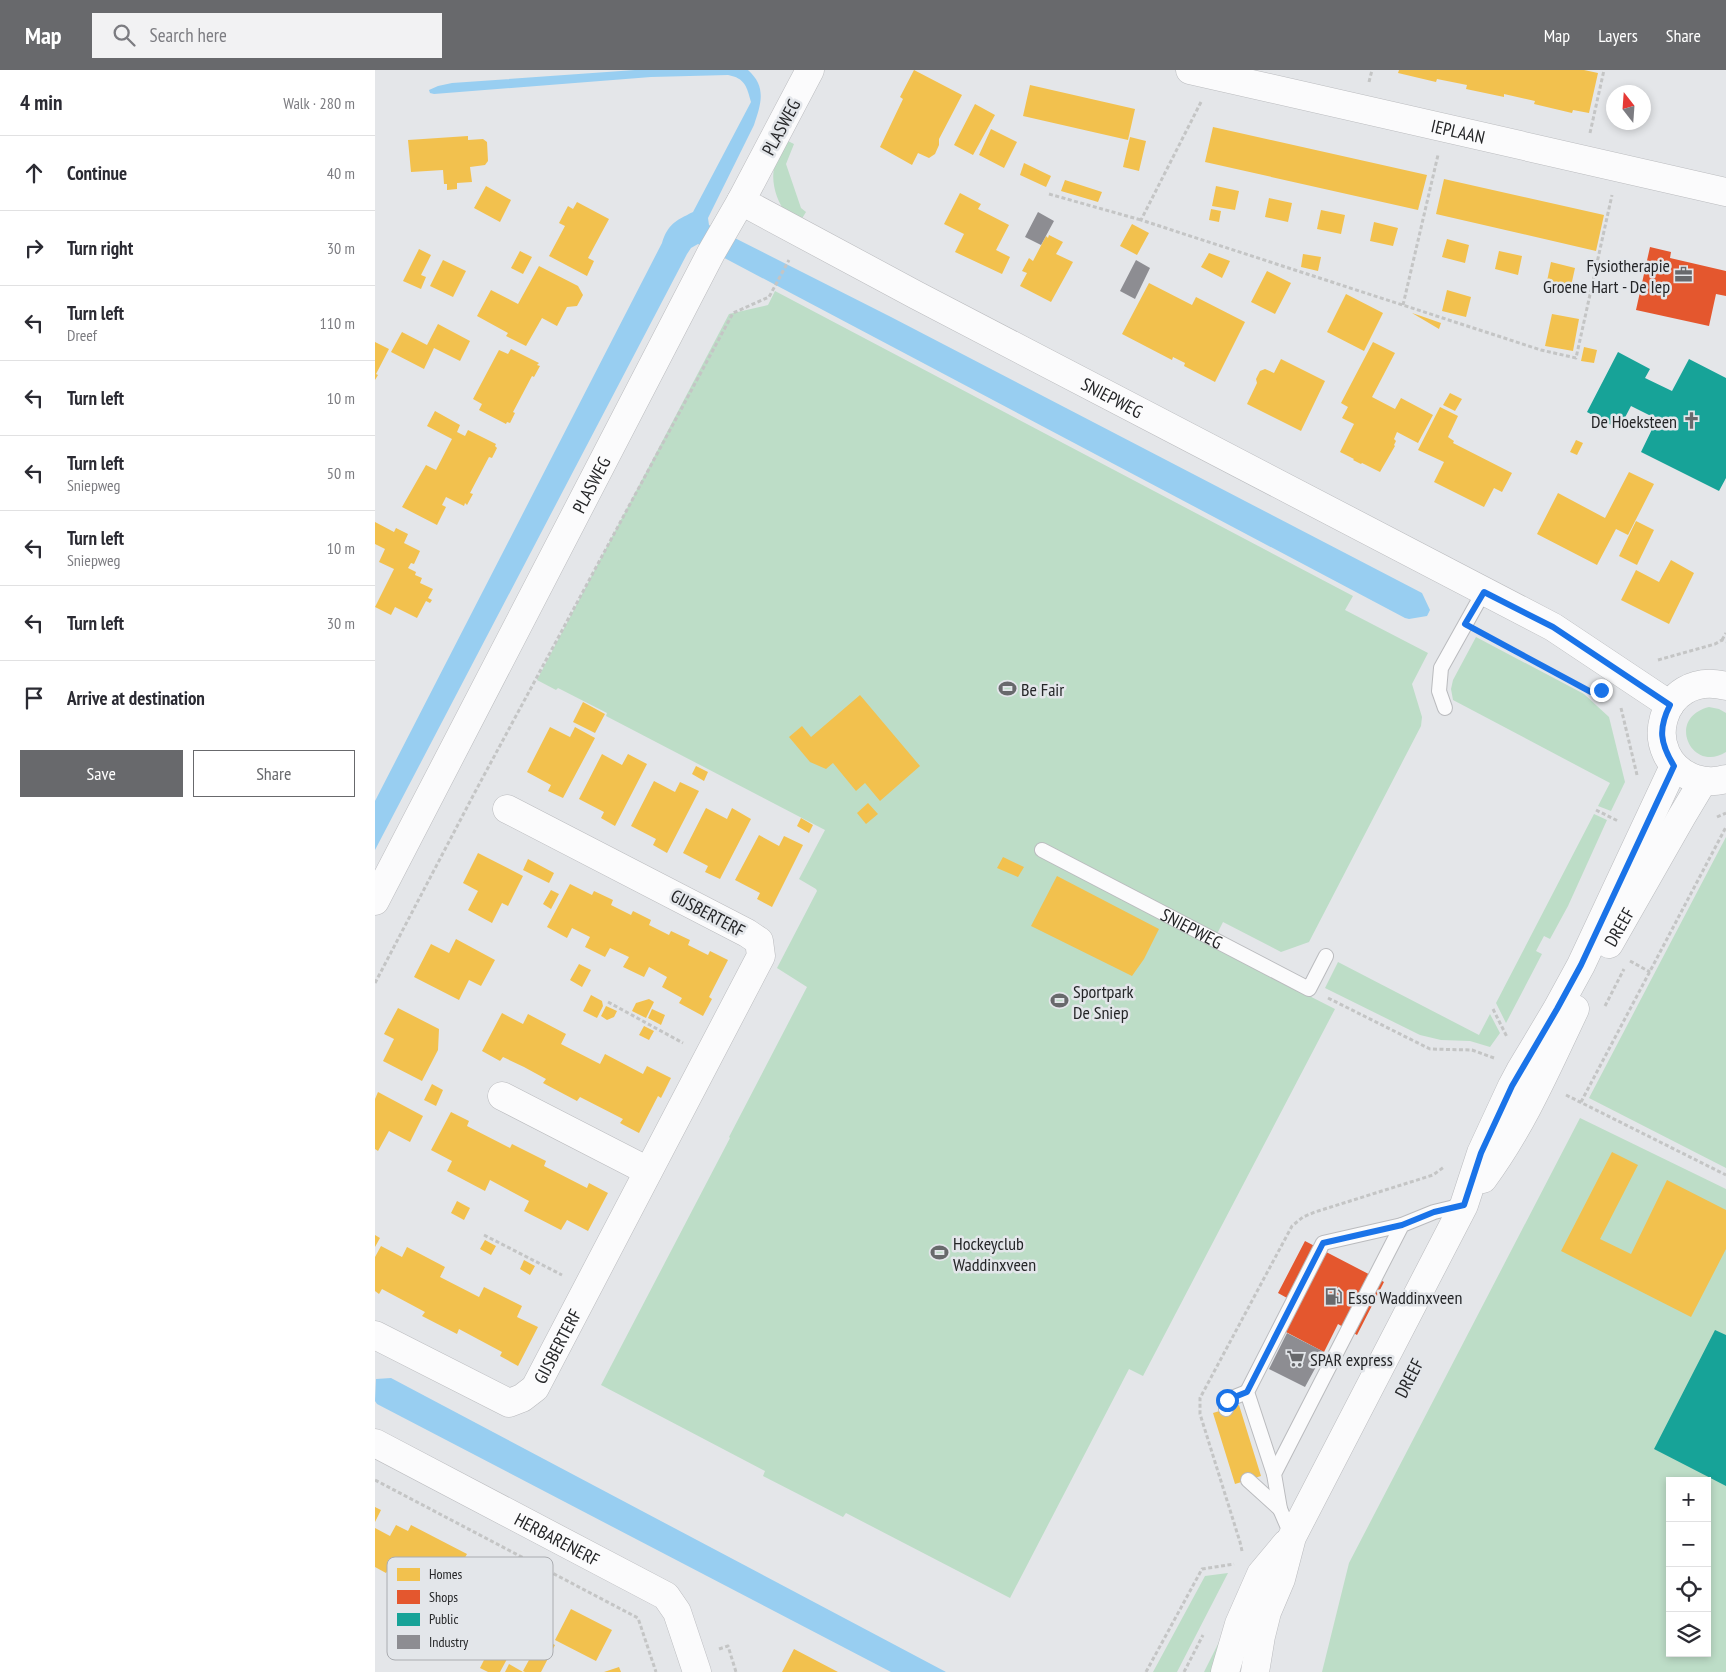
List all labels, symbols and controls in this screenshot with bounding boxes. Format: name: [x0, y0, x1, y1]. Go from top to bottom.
search box: [92, 13, 442, 58]
text: Map: [25, 20, 62, 51]
icon: search: [110, 21, 138, 49]
text: Search here: [150, 23, 227, 47]
text: Map: [1544, 24, 1570, 47]
text: Layers: [1598, 24, 1638, 47]
text: Share: [1666, 24, 1701, 47]
north arrow: [1606, 85, 1651, 130]
text: 4 min: [20, 89, 62, 116]
text: Walk · 280 m: [283, 93, 355, 113]
street label: PLASWEG: [757, 95, 805, 159]
street label: IEPLAAN: [1429, 114, 1487, 148]
icon: ahead: [20, 159, 48, 187]
text: Continue: [67, 161, 127, 185]
text: 40 m: [327, 163, 355, 183]
icon: right: [20, 234, 48, 262]
text: Turn right: [67, 236, 133, 260]
text: 30 m: [327, 238, 355, 258]
place label: Fysiotherapie Groene Hart - De Iep: [1543, 254, 1670, 298]
office icon: Fysiotherapie Groene Hart - De Iep: [1674, 265, 1694, 285]
text: Turn left: [67, 301, 124, 325]
icon: left: [20, 309, 48, 337]
text: 110 m: [320, 313, 355, 333]
text: Dreef: [67, 325, 97, 345]
street label: SNIEPWEG: [1078, 372, 1147, 423]
icon: left: [20, 384, 48, 412]
text: Turn left: [67, 386, 124, 410]
text: 10 m: [327, 388, 355, 408]
place label: De Hoeksteen: [1591, 410, 1677, 433]
church icon: De Hoeksteen: [1681, 411, 1701, 431]
text: Turn left: [67, 451, 124, 475]
street label: PLASWEG: [567, 452, 615, 517]
icon: left: [20, 459, 48, 487]
text: 50 m: [327, 463, 355, 483]
text: Sniepweg: [67, 475, 120, 495]
text: Turn left: [67, 526, 124, 550]
icon: left: [20, 534, 48, 562]
text: 10 m: [327, 538, 355, 558]
text: Sniepweg: [67, 550, 120, 570]
icon: left: [20, 609, 48, 637]
text: Turn left: [67, 611, 124, 635]
text: 30 m: [327, 613, 355, 633]
place label: Be Fair: [1021, 678, 1064, 701]
sports icon: Be Fair: [997, 679, 1017, 699]
route end: [1590, 679, 1613, 702]
icon: arrive: [20, 684, 48, 712]
text: Arrive at destination: [67, 686, 205, 710]
button: Save: [20, 750, 183, 797]
button: Share: [193, 750, 355, 797]
street label: GIJSBERTERF: [667, 884, 749, 942]
street label: SNIEPWEG: [1157, 903, 1227, 954]
street label: DREEF: [1599, 903, 1639, 950]
place label: Sportpark De Sniep: [1073, 980, 1134, 1024]
sports icon: Sportpark De Sniep: [1049, 991, 1069, 1011]
place label: Hockeyclub Waddinxveen: [953, 1232, 1036, 1276]
sports icon: Hockeyclub Waddinxveen: [929, 1243, 949, 1263]
place label: Esso Waddinxveen: [1348, 1286, 1462, 1309]
fuel station icon: Esso Waddinxveen: [1324, 1287, 1344, 1307]
street label: GIJSBERTERF: [528, 1305, 586, 1387]
place label: SPAR express: [1310, 1348, 1393, 1371]
supermarket icon: SPAR express: [1286, 1349, 1306, 1369]
street label: DREEF: [1389, 1355, 1429, 1401]
route start: [1216, 1389, 1239, 1412]
map controls: [1666, 1477, 1711, 1657]
button: +: [1666, 1477, 1711, 1522]
street label: HERBARENERF: [511, 1507, 604, 1571]
button: −: [1666, 1522, 1711, 1567]
legend: [387, 1557, 553, 1660]
text: Homes: [429, 1565, 462, 1583]
button: locate: [1666, 1567, 1711, 1612]
text: Shops: [429, 1588, 458, 1606]
text: Public: [429, 1610, 458, 1628]
button: layers: [1666, 1612, 1711, 1657]
text: Industry: [429, 1633, 469, 1651]

